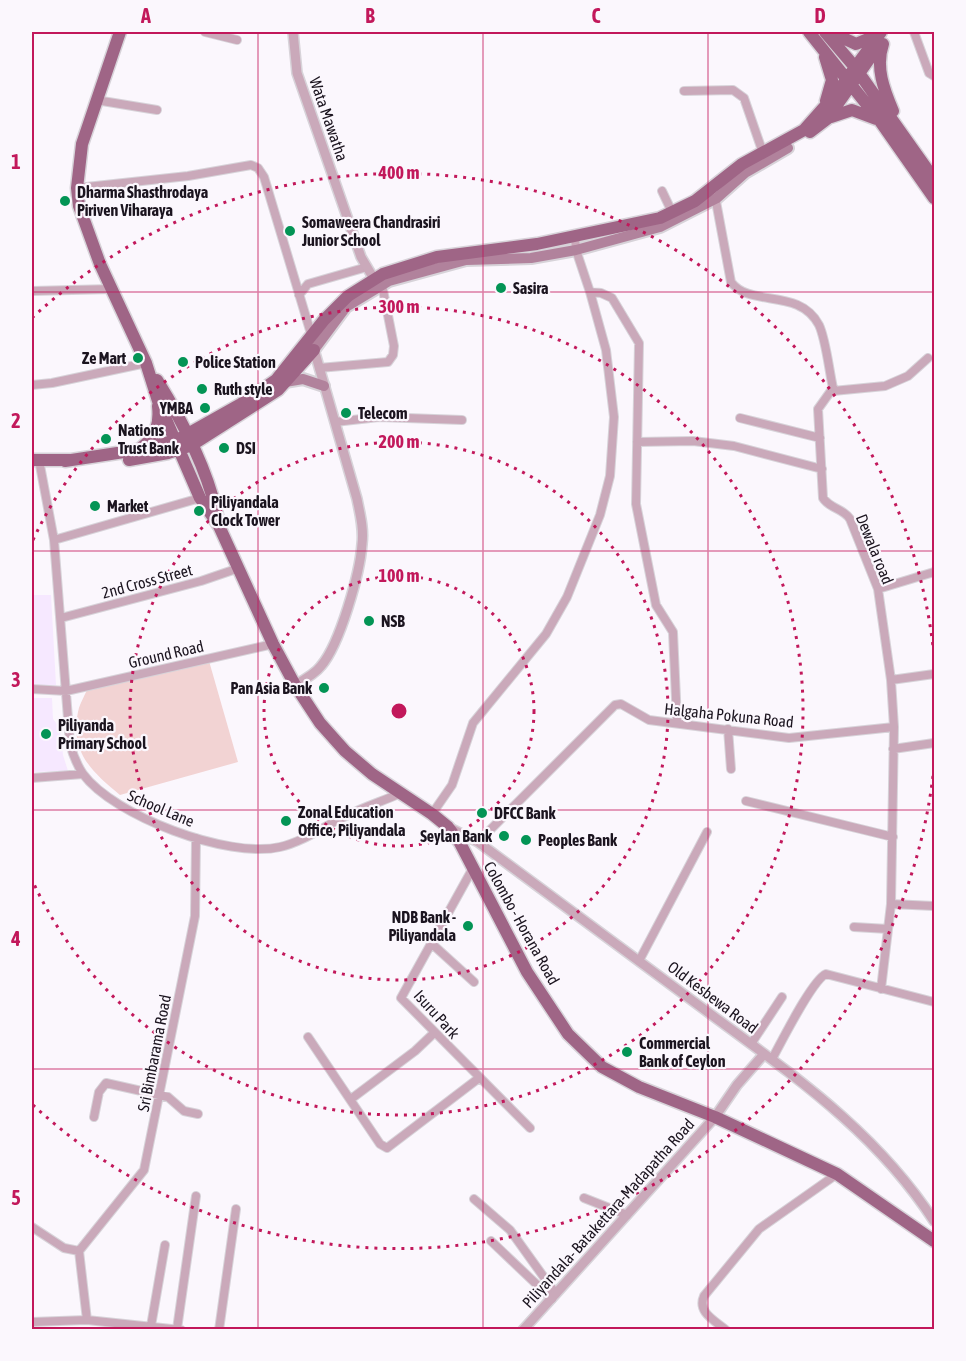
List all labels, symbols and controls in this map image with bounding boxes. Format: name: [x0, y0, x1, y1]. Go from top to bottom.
text: A: [140, 4, 151, 27]
text: B: [365, 4, 375, 27]
text: C: [592, 4, 601, 27]
text: D: [814, 4, 826, 27]
street label: Wata Mawatha: [306, 75, 352, 163]
text: 1: [11, 150, 21, 173]
text: 400 m: [378, 162, 419, 183]
place label: Dharma Shasthrodaya Piriven Viharaya: [77, 183, 208, 219]
marker: Dharma Shasthrodaya Piriven Viharaya: [58, 194, 72, 208]
place label: Somaweera Chandrasiri Junior School: [301, 213, 441, 249]
marker: Somaweera Chandrasiri Junior School: [283, 224, 297, 238]
place label: Sasira: [513, 279, 548, 297]
marker: Sasira: [494, 281, 508, 295]
text: 300 m: [379, 296, 419, 317]
place label: Ze Mart: [82, 349, 126, 367]
marker: Ze Mart: [131, 351, 145, 365]
place label: Police Station: [195, 353, 276, 371]
marker: Police Station: [176, 355, 190, 369]
place label: Ruth style: [214, 380, 272, 398]
marker: Ruth style: [195, 382, 209, 396]
place label: YMBA: [159, 399, 193, 417]
marker: YMBA: [198, 401, 212, 415]
place label: Telecom: [358, 404, 408, 422]
marker: Telecom: [339, 406, 353, 420]
text: 2: [11, 409, 21, 432]
place label: Nations Trust Bank: [118, 421, 180, 457]
text: 200 m: [379, 431, 419, 452]
marker: Nations Trust Bank: [99, 432, 113, 446]
place label: DSI: [236, 439, 256, 457]
marker: DSI: [217, 441, 231, 455]
place label: Piliyandala Clock Tower: [211, 493, 280, 529]
place label: Market: [107, 497, 149, 515]
marker: Market: [88, 499, 102, 513]
marker: Piliyandala Clock Tower: [192, 504, 206, 518]
street label: Dewala road: [853, 511, 897, 587]
street label: 2nd Cross Street: [100, 560, 195, 602]
text: 100 m: [379, 565, 419, 586]
place label: NSB: [381, 612, 405, 630]
marker: NSB: [362, 614, 376, 628]
street label: Ground Road: [127, 637, 205, 671]
text: 3: [11, 668, 21, 691]
place label: Pan Asia Bank: [230, 679, 313, 697]
marker: Pan Asia Bank: [317, 681, 331, 695]
street label: Halgaha Pokuna Road: [663, 699, 795, 732]
centre of rings: [389, 701, 409, 721]
place label: Piliyanda Primary School: [58, 716, 147, 752]
marker: Piliyanda Primary School: [39, 727, 53, 741]
street label: School Lane: [125, 786, 197, 830]
place label: Zonal Education Office, Piliyandala: [298, 803, 406, 839]
place label: DFCC Bank: [494, 804, 556, 822]
marker: DFCC Bank: [475, 806, 489, 820]
marker: Zonal Education Office, Piliyandala: [279, 814, 293, 828]
place label: Seylan Bank: [420, 827, 493, 845]
marker: Seylan Bank: [497, 829, 511, 843]
place label: Peoples Bank: [538, 831, 618, 849]
marker: Peoples Bank: [519, 833, 533, 847]
street label: Colombo - Horana Road: [481, 858, 563, 988]
place label: NDB Bank - Piliyandala: [388, 908, 456, 944]
marker: NDB Bank - Piliyandala: [461, 919, 475, 933]
text: 4: [10, 927, 21, 950]
street label: Old Kesbewa Road: [665, 957, 761, 1037]
street label: Isuru Park: [411, 986, 463, 1042]
street label: Sri Bimbarama Road: [134, 993, 174, 1113]
place label: Commercial Bank of Ceylon: [639, 1034, 726, 1070]
marker: Commercial Bank of Ceylon: [620, 1045, 634, 1059]
street label: Piliyandala- Batakettara-Madapatha Road: [518, 1115, 698, 1312]
text: 5: [11, 1186, 21, 1209]

